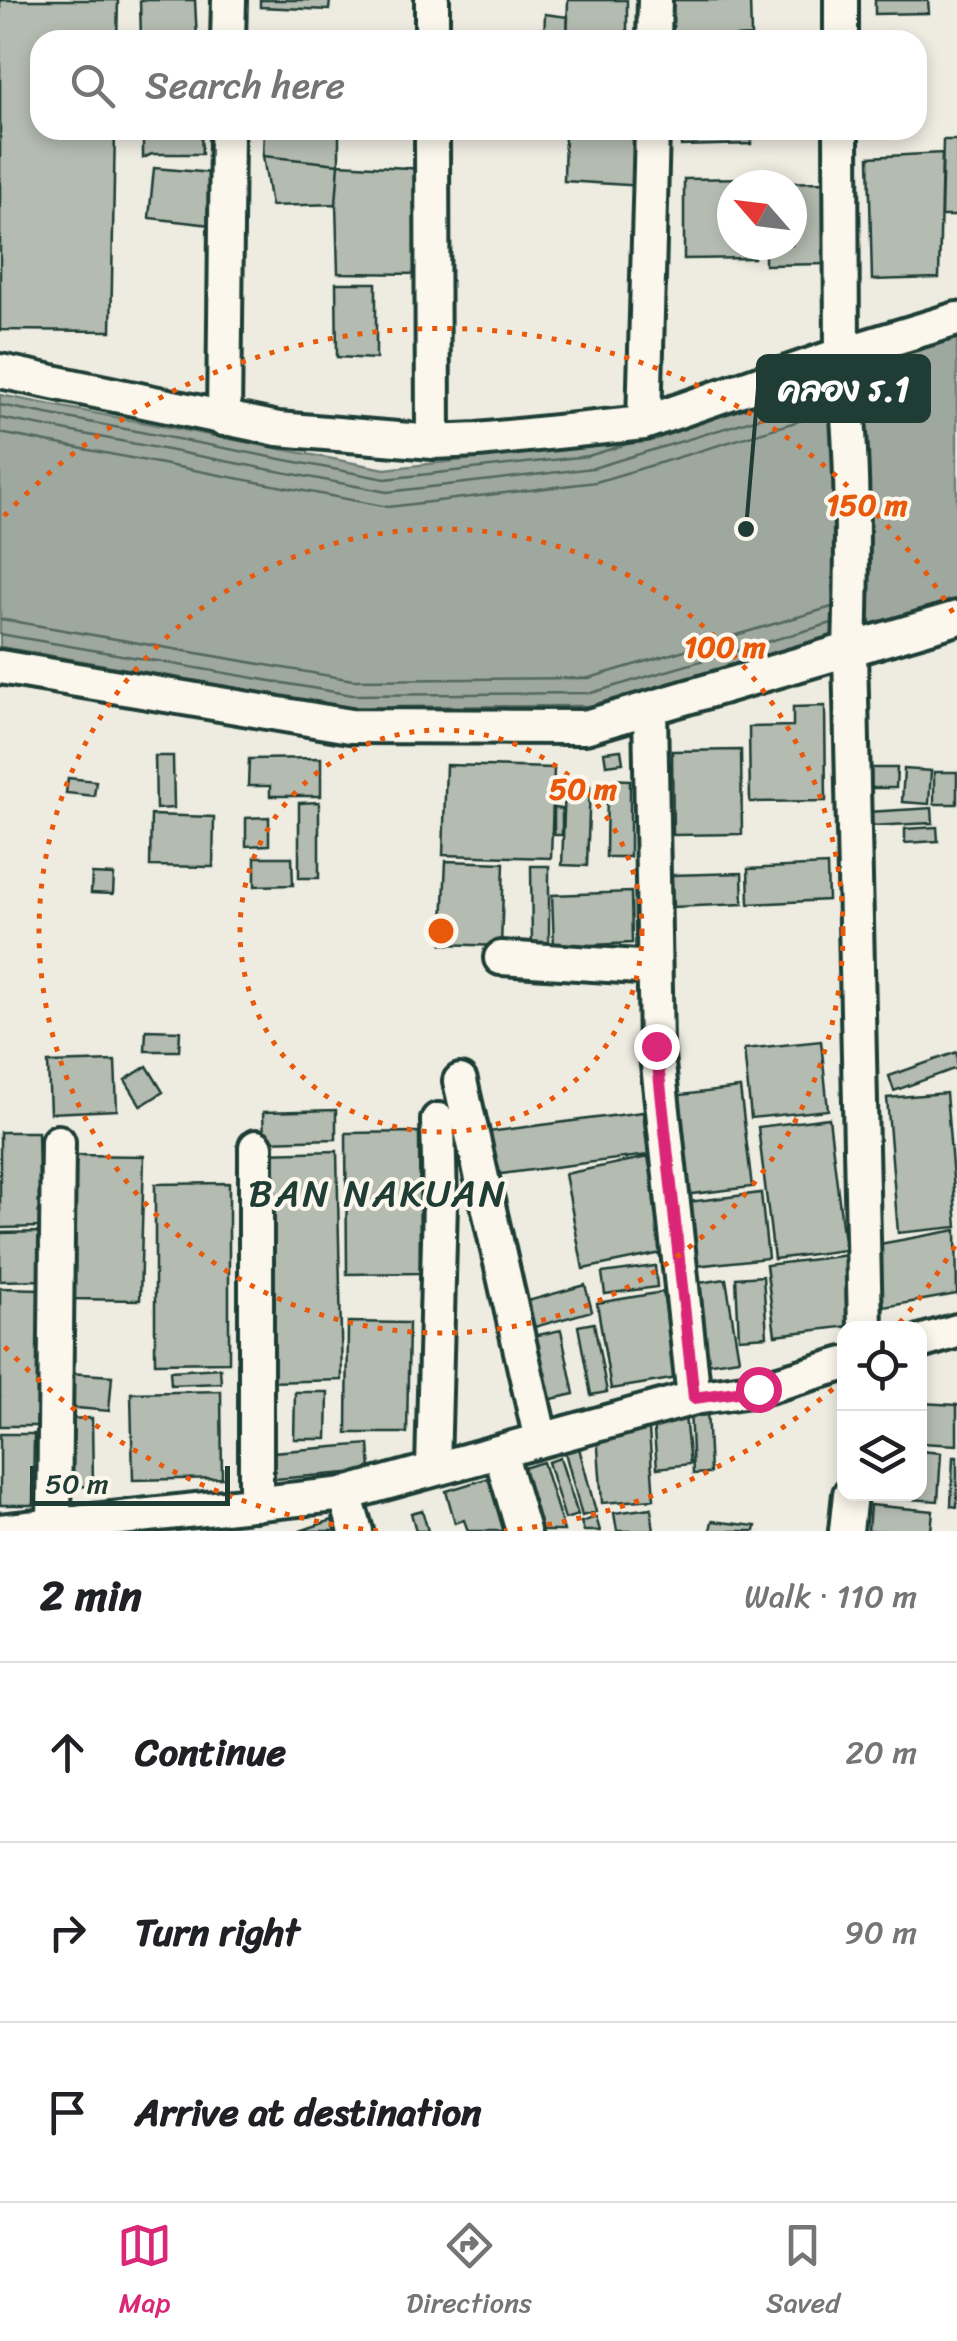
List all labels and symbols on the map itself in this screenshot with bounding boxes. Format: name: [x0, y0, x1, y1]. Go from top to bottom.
north arrow: [717, 170, 807, 260]
callout: คลอง ร.1: [758, 356, 929, 421]
text: คลอง ร.1: [777, 358, 910, 420]
text: 150 m: [827, 478, 908, 532]
text: 100 m: [684, 620, 766, 674]
text: 50 m: [549, 762, 617, 816]
centre of rings: [423, 913, 459, 949]
route end: [634, 1024, 680, 1070]
district label: BAN NAKUAN: [248, 1160, 508, 1227]
route start: [736, 1367, 782, 1413]
scale bar: [30, 1461, 230, 1506]

